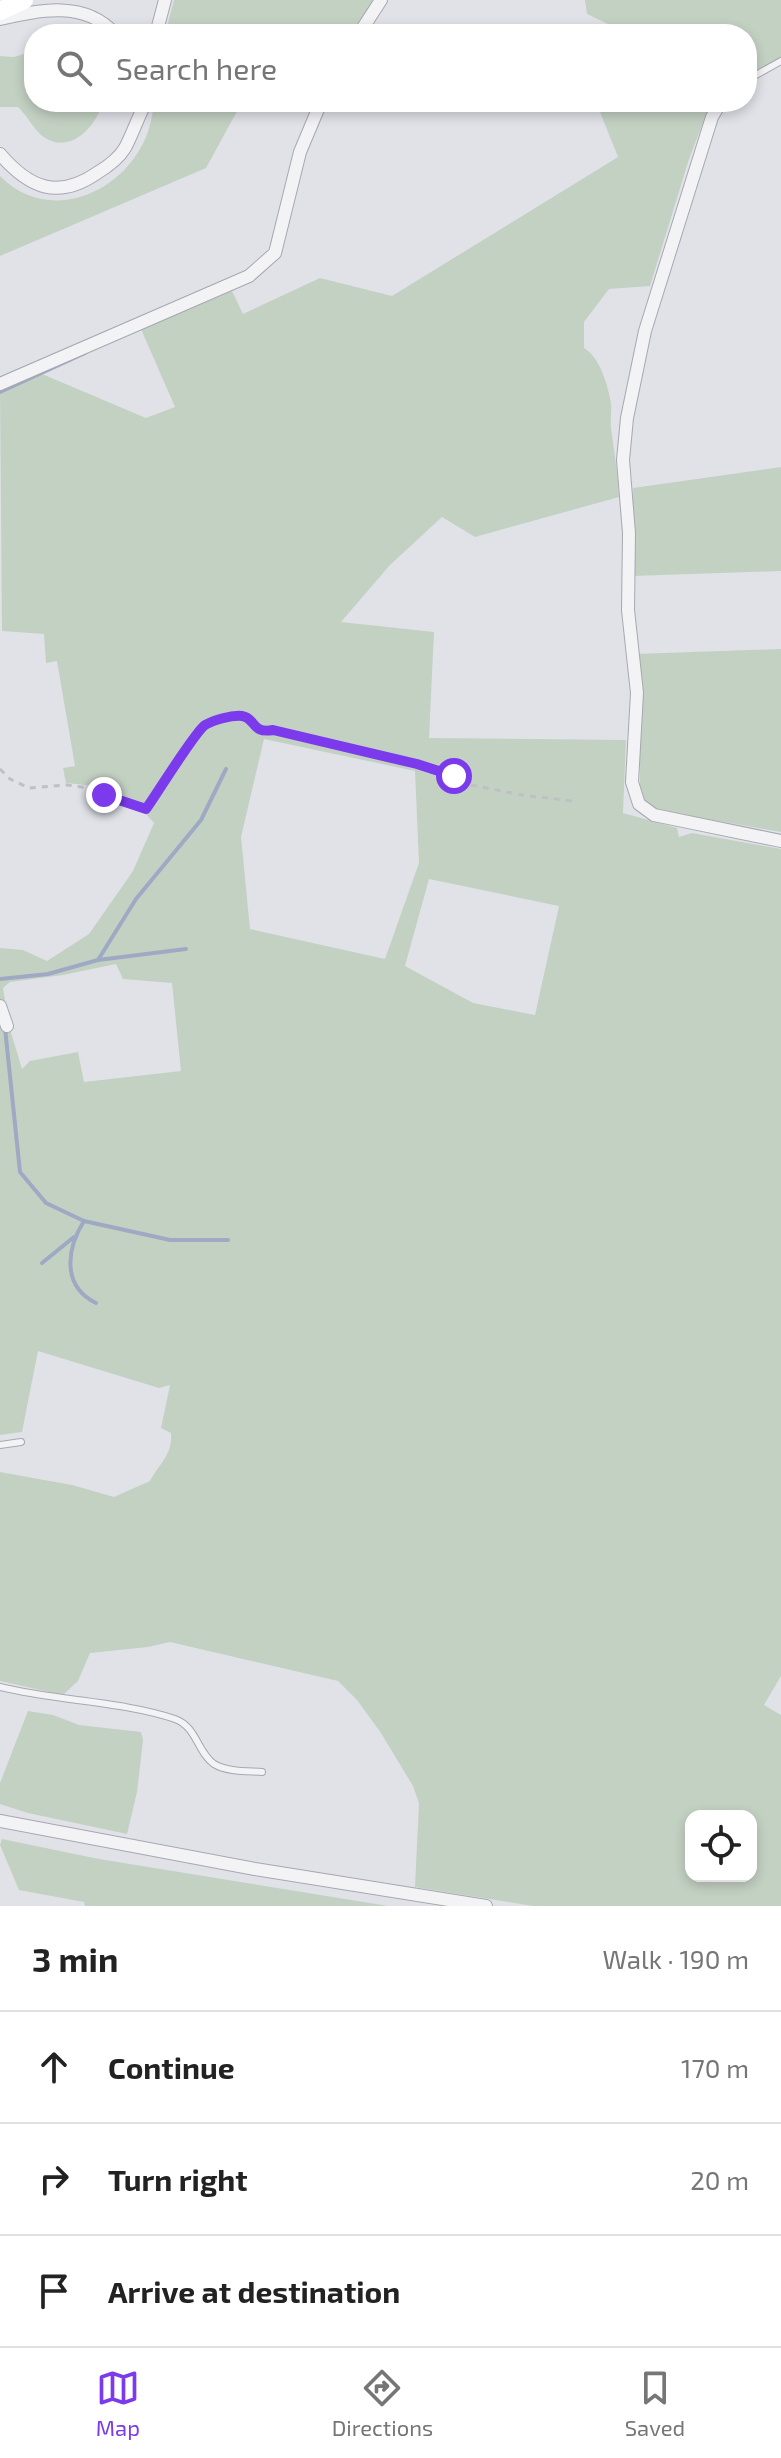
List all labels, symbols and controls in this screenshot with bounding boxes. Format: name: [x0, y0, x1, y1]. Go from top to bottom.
search box: [24, 24, 757, 112]
icon: search: [52, 46, 96, 90]
text: Search here: [116, 50, 277, 86]
route start: [436, 758, 472, 794]
route end: [86, 777, 122, 813]
map controls: [685, 1810, 757, 1882]
button: locate: [685, 1810, 757, 1882]
text: 3 min: [32, 1938, 118, 1979]
text: Walk · 190 m: [602, 1943, 749, 1974]
icon: ahead: [32, 2045, 76, 2089]
text: Continue: [108, 2049, 235, 2085]
text: 170 m: [681, 2052, 749, 2083]
icon: right: [32, 2157, 76, 2201]
text: Turn right: [108, 2161, 248, 2197]
text: 20 m: [690, 2164, 749, 2195]
icon: arrive: [32, 2269, 76, 2313]
text: Arrive at destination: [108, 2273, 400, 2309]
tab: Map: [96, 2366, 140, 2440]
tab: Directions: [332, 2366, 433, 2440]
tab: Saved: [625, 2366, 685, 2440]

